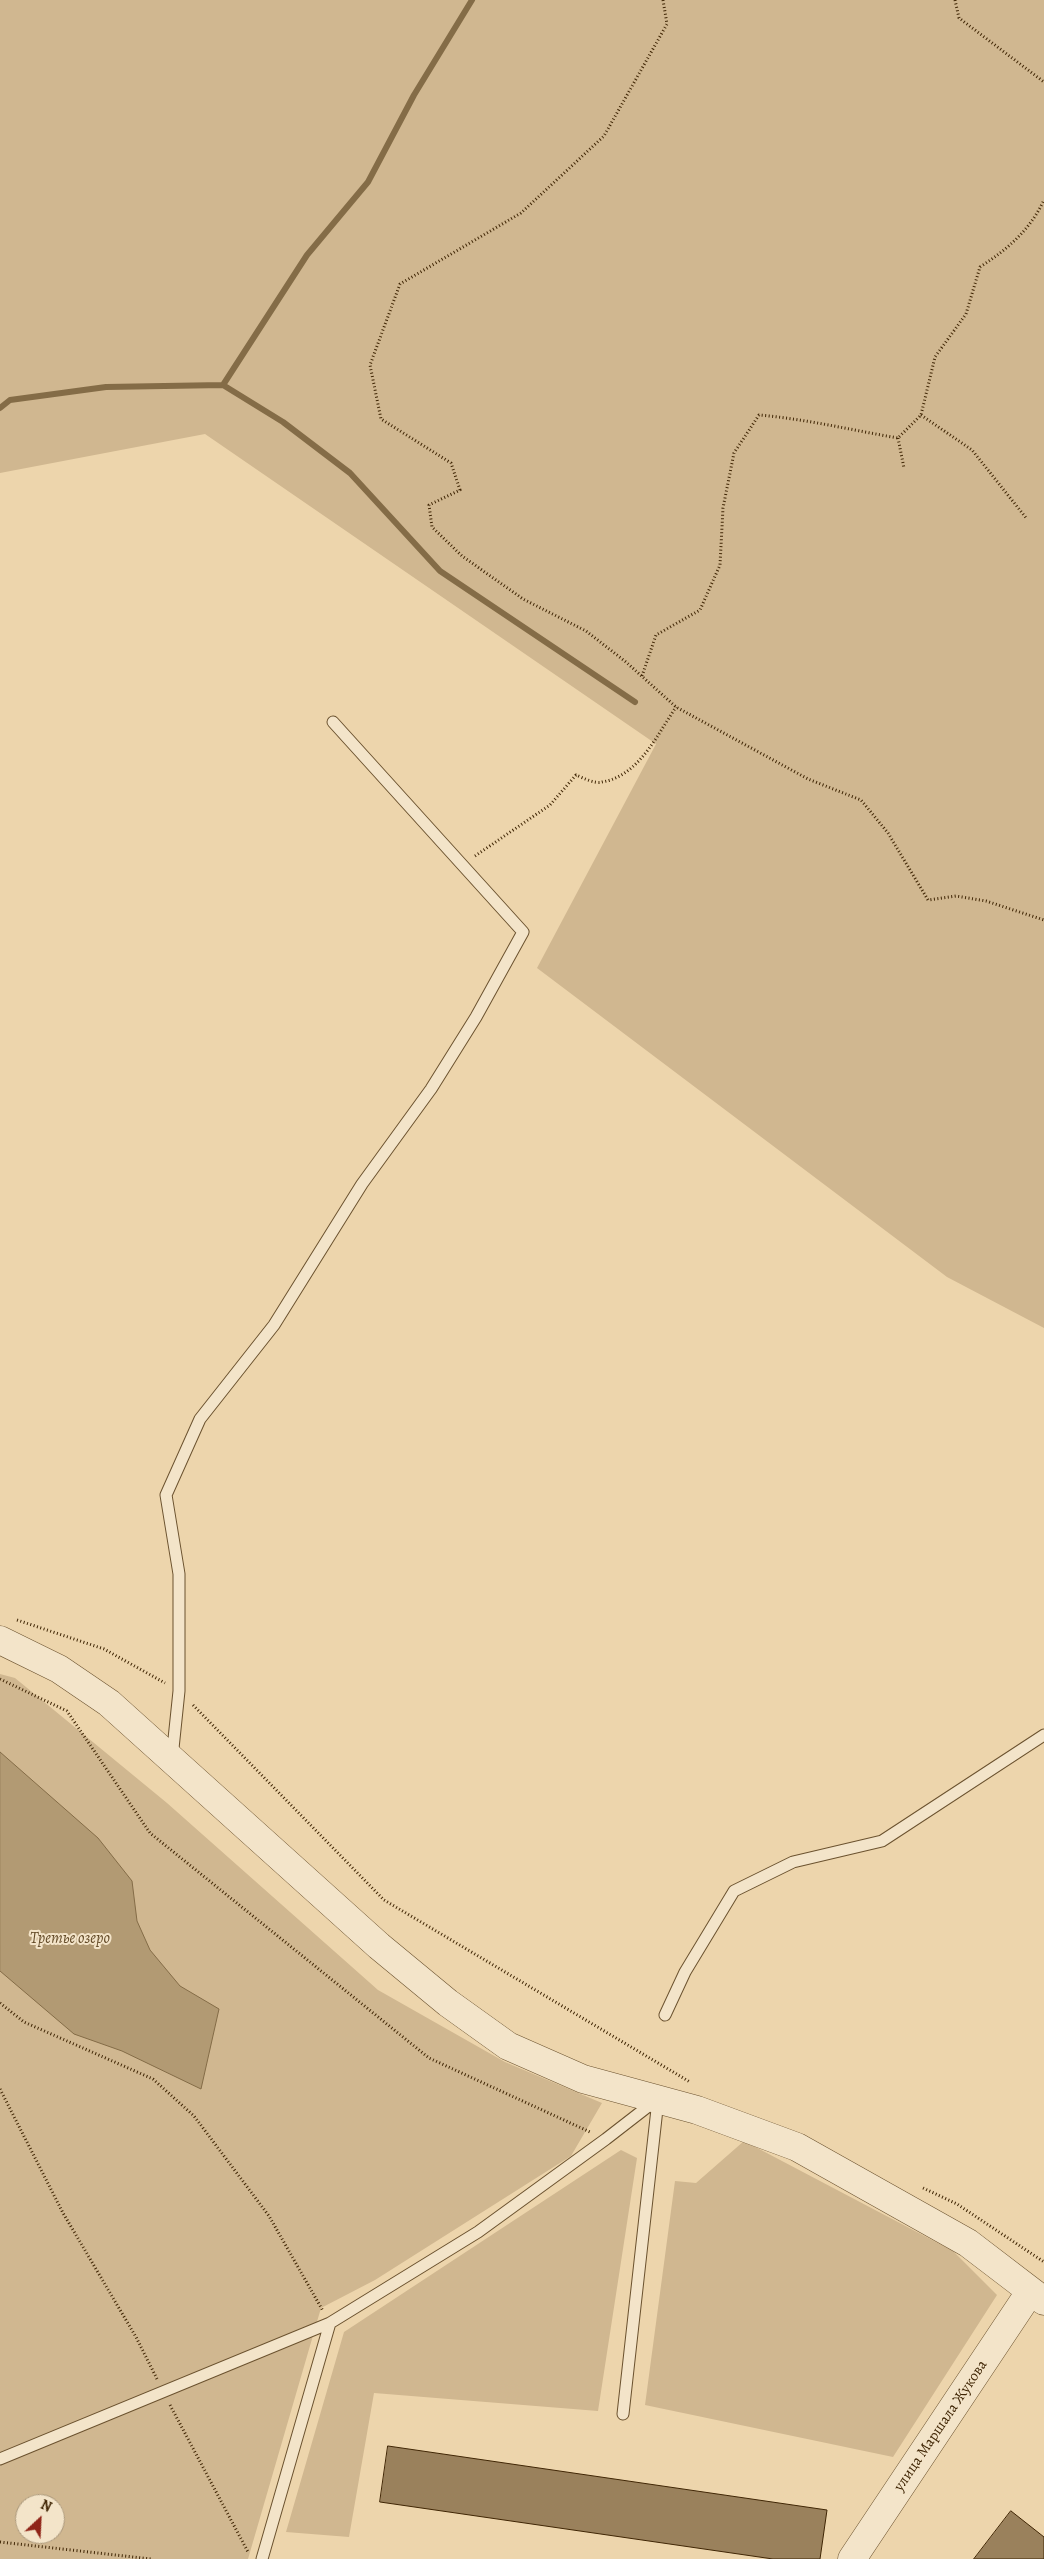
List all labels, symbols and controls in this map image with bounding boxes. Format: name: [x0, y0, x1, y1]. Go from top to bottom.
water label: Третье озеро: [30, 1929, 110, 1949]
street label: улица Маршала Жукова: [890, 2357, 992, 2495]
north arrow: [15, 2494, 65, 2544]
text: N: [37, 2495, 55, 2517]

